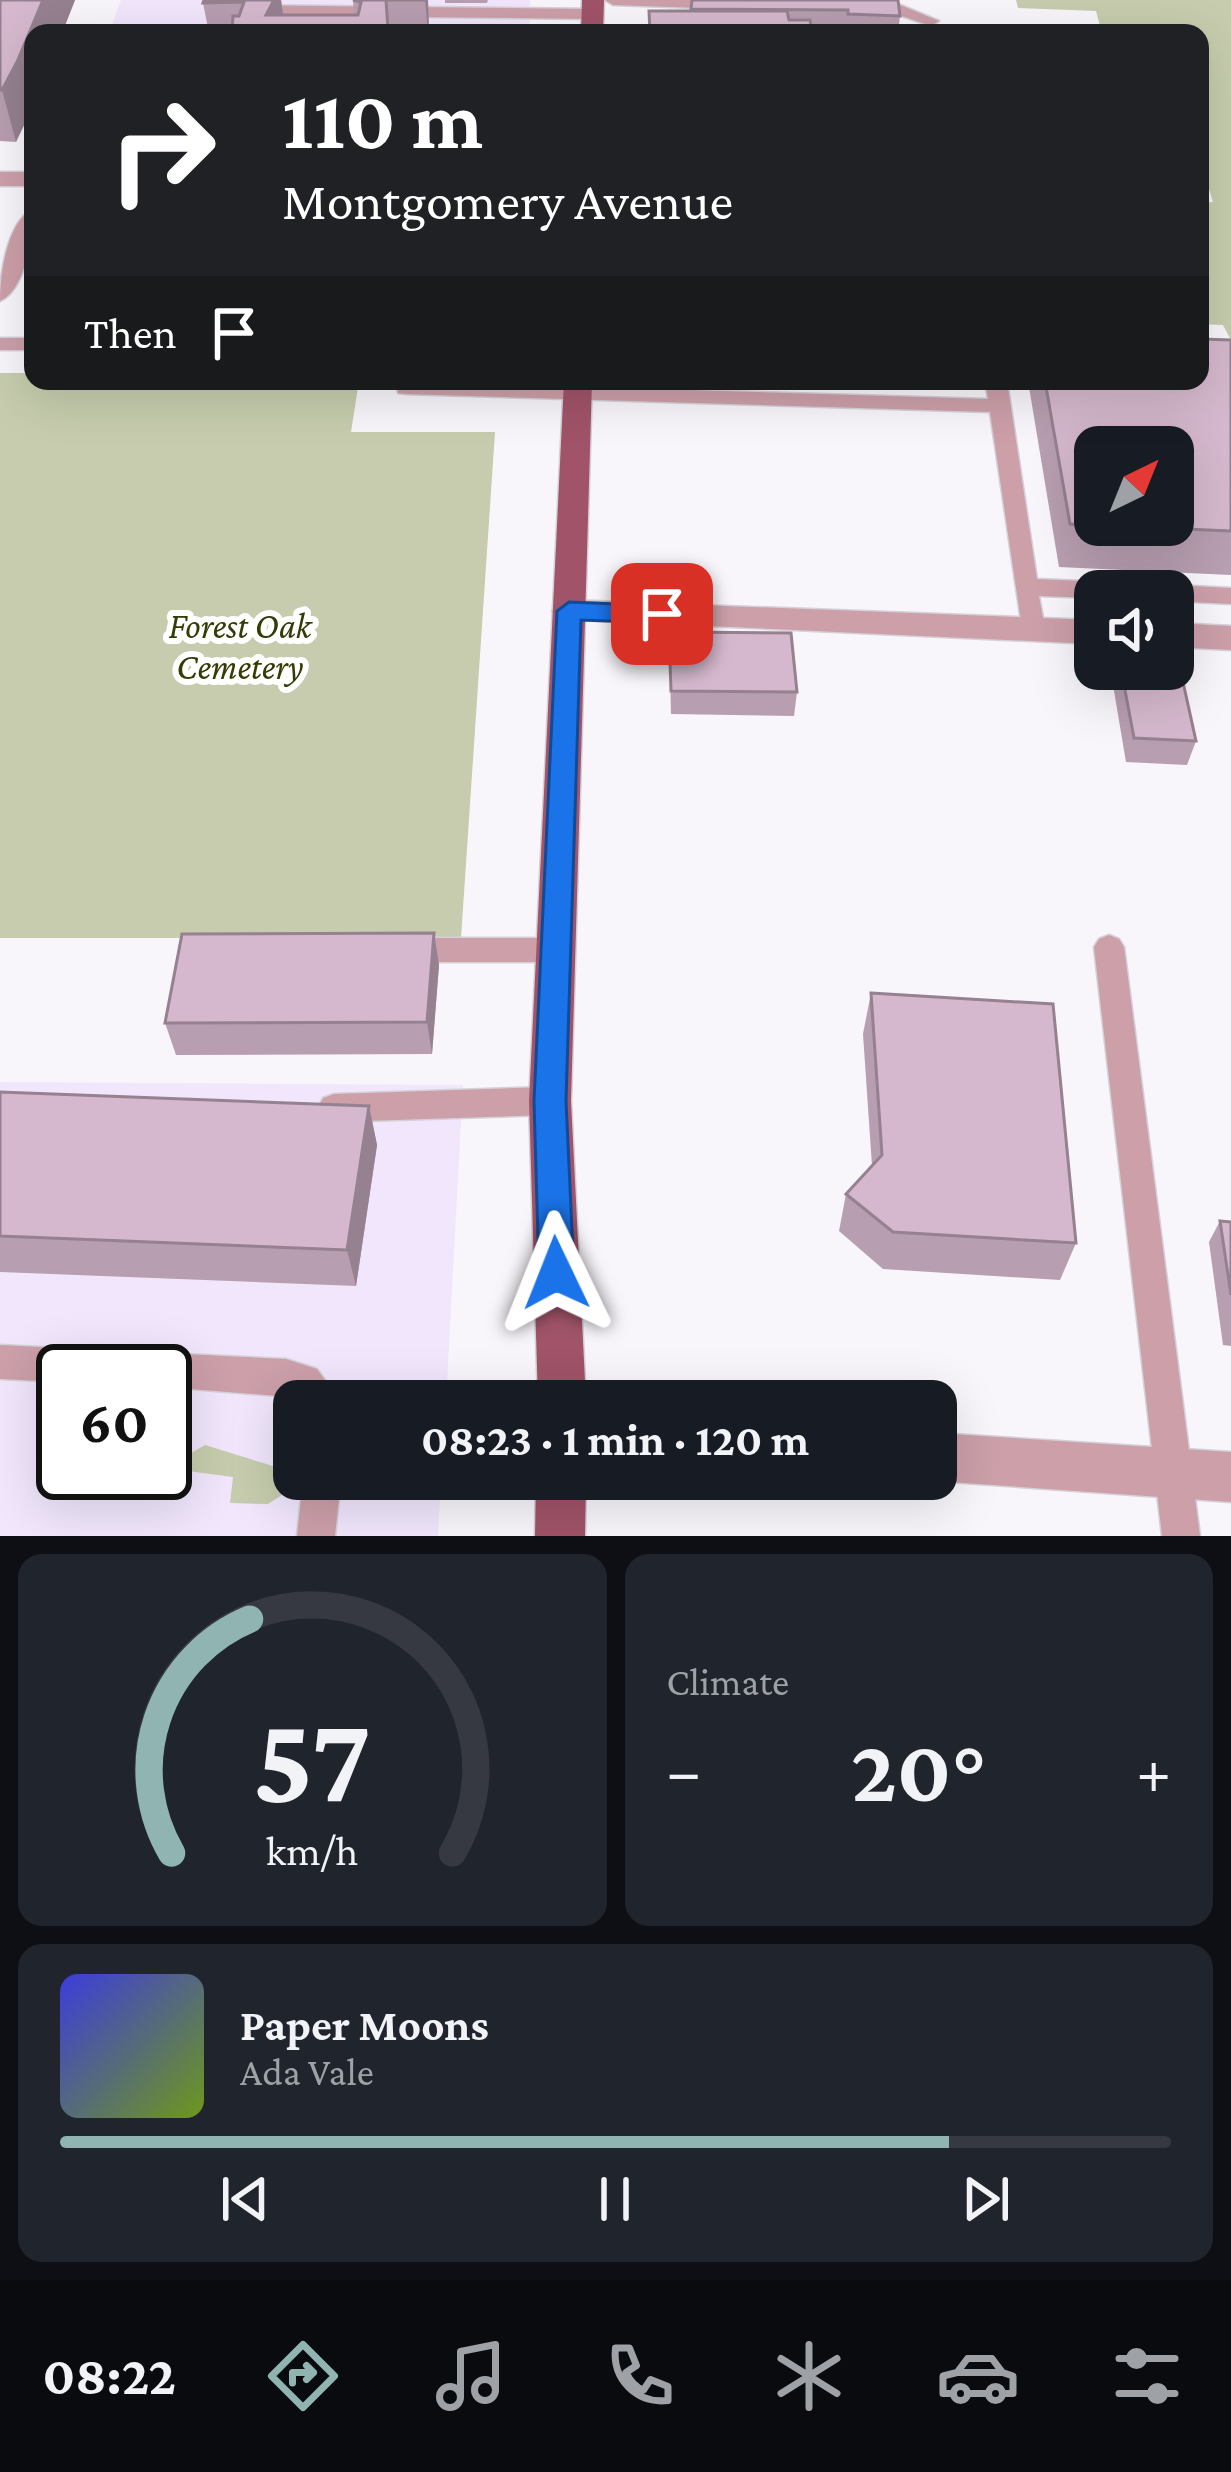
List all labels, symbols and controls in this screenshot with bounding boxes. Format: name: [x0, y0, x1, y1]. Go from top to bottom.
icon: right: [84, 72, 240, 228]
text: 110 m: [282, 73, 483, 166]
text: Montgomery Avenue: [282, 171, 733, 231]
icon: arrive: [201, 300, 267, 366]
text: Then: [84, 308, 177, 358]
north arrow: [1074, 426, 1194, 546]
map controls: [1074, 426, 1194, 690]
pin: [611, 563, 713, 665]
button: sound: [1074, 570, 1194, 690]
icon: arrive: [629, 581, 695, 647]
park label: Forest Oak Cemetery: [168, 606, 313, 687]
position arrow: [493, 1210, 619, 1336]
speed limit sign: 60: [36, 1344, 192, 1500]
text: 08:23 · 1 min · 120 m: [421, 1415, 809, 1465]
text: Climate: [667, 1660, 789, 1703]
text: 57: [253, 1690, 372, 1829]
text: 20°: [851, 1720, 987, 1820]
text: −: [667, 1734, 701, 1807]
text: +: [1136, 1734, 1171, 1807]
text: km/h: [266, 1827, 358, 1874]
text: Paper Moons: [240, 2000, 489, 2050]
text: Ada Vale: [240, 2050, 374, 2093]
icon: previous: [212, 2166, 278, 2232]
icon: pause: [582, 2166, 648, 2232]
icon: next: [953, 2166, 1019, 2232]
icon: directions: [261, 2334, 345, 2418]
icon: music: [429, 2334, 513, 2418]
icon: phone: [598, 2334, 682, 2418]
icon: climate: [767, 2334, 851, 2418]
icon: car: [936, 2334, 1020, 2418]
icon: filters: [1105, 2334, 1189, 2418]
text: 08:22: [42, 2346, 176, 2406]

